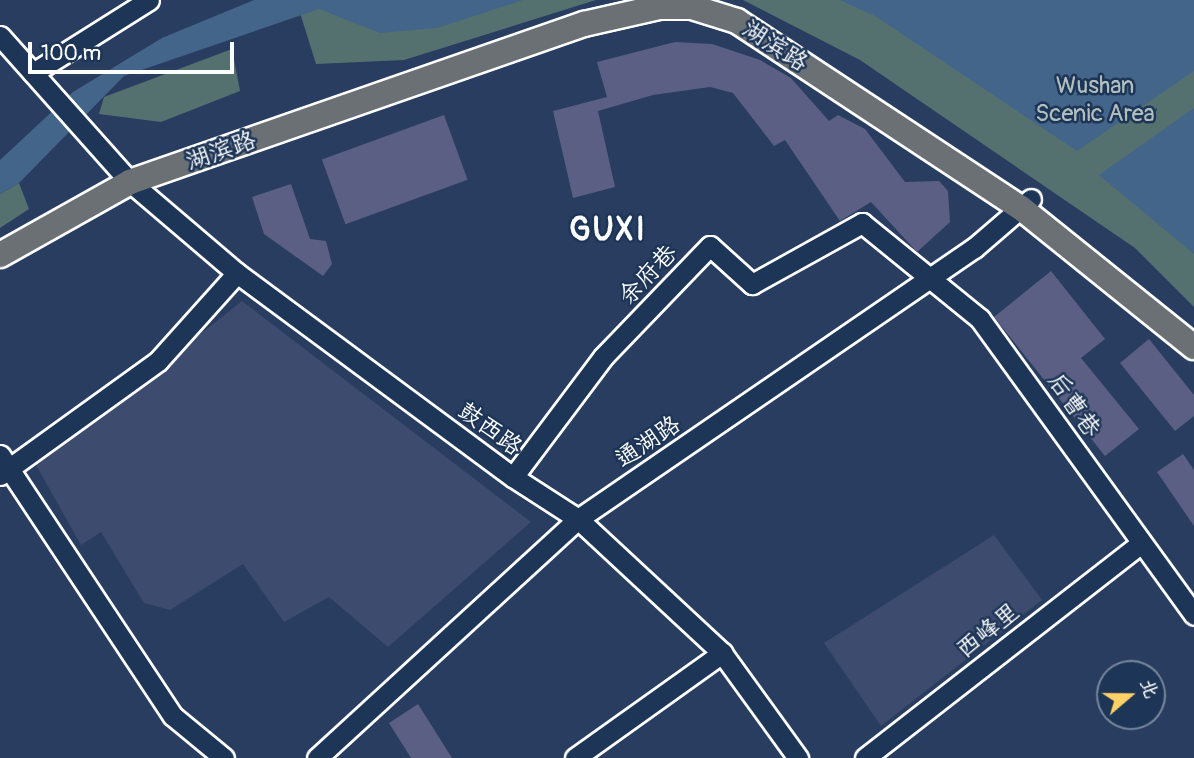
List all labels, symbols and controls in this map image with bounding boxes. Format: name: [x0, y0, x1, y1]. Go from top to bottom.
street label: 湖滨路: [737, 14, 813, 78]
scale bar: [32, 28, 238, 72]
text: 100 m: [41, 40, 101, 67]
park label: Wushan Scenic Area: [1035, 72, 1155, 128]
street label: 湖滨路: [182, 126, 260, 176]
district label: GUXI: [570, 211, 646, 249]
street label: 余府巷: [613, 239, 683, 311]
street label: 后曹巷: [1042, 367, 1106, 443]
street label: 鼓西路: [452, 396, 528, 462]
street label: 通湖路: [610, 410, 686, 474]
street label: 西峰里: [951, 597, 1025, 665]
north arrow: [1096, 660, 1166, 730]
text: 北: [1134, 675, 1163, 702]

